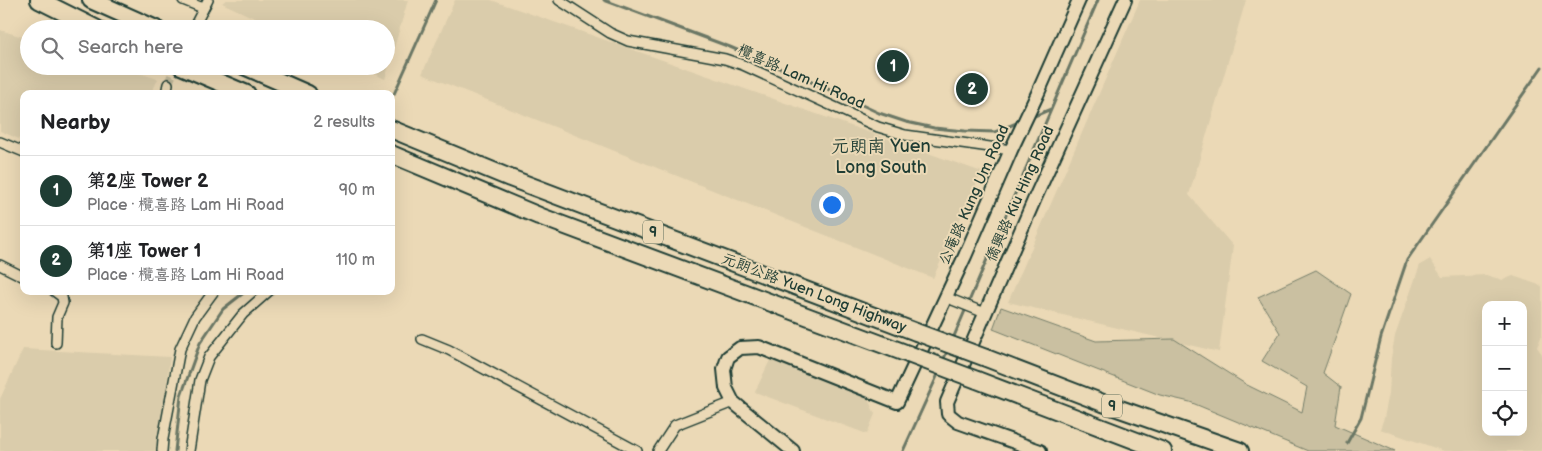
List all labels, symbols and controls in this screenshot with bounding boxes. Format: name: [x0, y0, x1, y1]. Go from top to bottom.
search box: [20, 20, 395, 75]
icon: search: [38, 34, 66, 62]
text: Search here: [78, 36, 183, 59]
street label: 欖喜路 Lam Hi Road: [735, 40, 867, 114]
pin: 1: [877, 47, 909, 85]
pin: 2: [956, 70, 988, 108]
text: Nearby: [40, 110, 110, 135]
text: 2 results: [313, 113, 375, 132]
street label: 公庵路 Kung Um Road: [934, 122, 1014, 268]
street label: 僑興路 Kiu Hing Road: [982, 123, 1058, 265]
district label: 元朗南 Yuen Long South: [831, 136, 931, 178]
text: 第2座 Tower 2: [87, 170, 208, 193]
text: 1: [53, 181, 59, 200]
text: 90 m: [339, 181, 375, 200]
your location: [819, 192, 845, 218]
text: Place · 欖喜路 Lam Hi Road: [87, 196, 284, 215]
road number: 9: [643, 220, 663, 243]
text: 第1座 Tower 1: [87, 240, 202, 263]
street label: 元朗公路 Yuen Long Highway: [719, 249, 909, 337]
text: 2: [51, 251, 61, 270]
text: 110 m: [336, 251, 375, 270]
text: Place · 欖喜路 Lam Hi Road: [87, 266, 284, 285]
map controls: [1482, 301, 1527, 436]
button: +: [1482, 301, 1527, 346]
button: −: [1482, 346, 1527, 391]
button: locate: [1482, 391, 1527, 436]
road number: 9: [1102, 394, 1122, 418]

